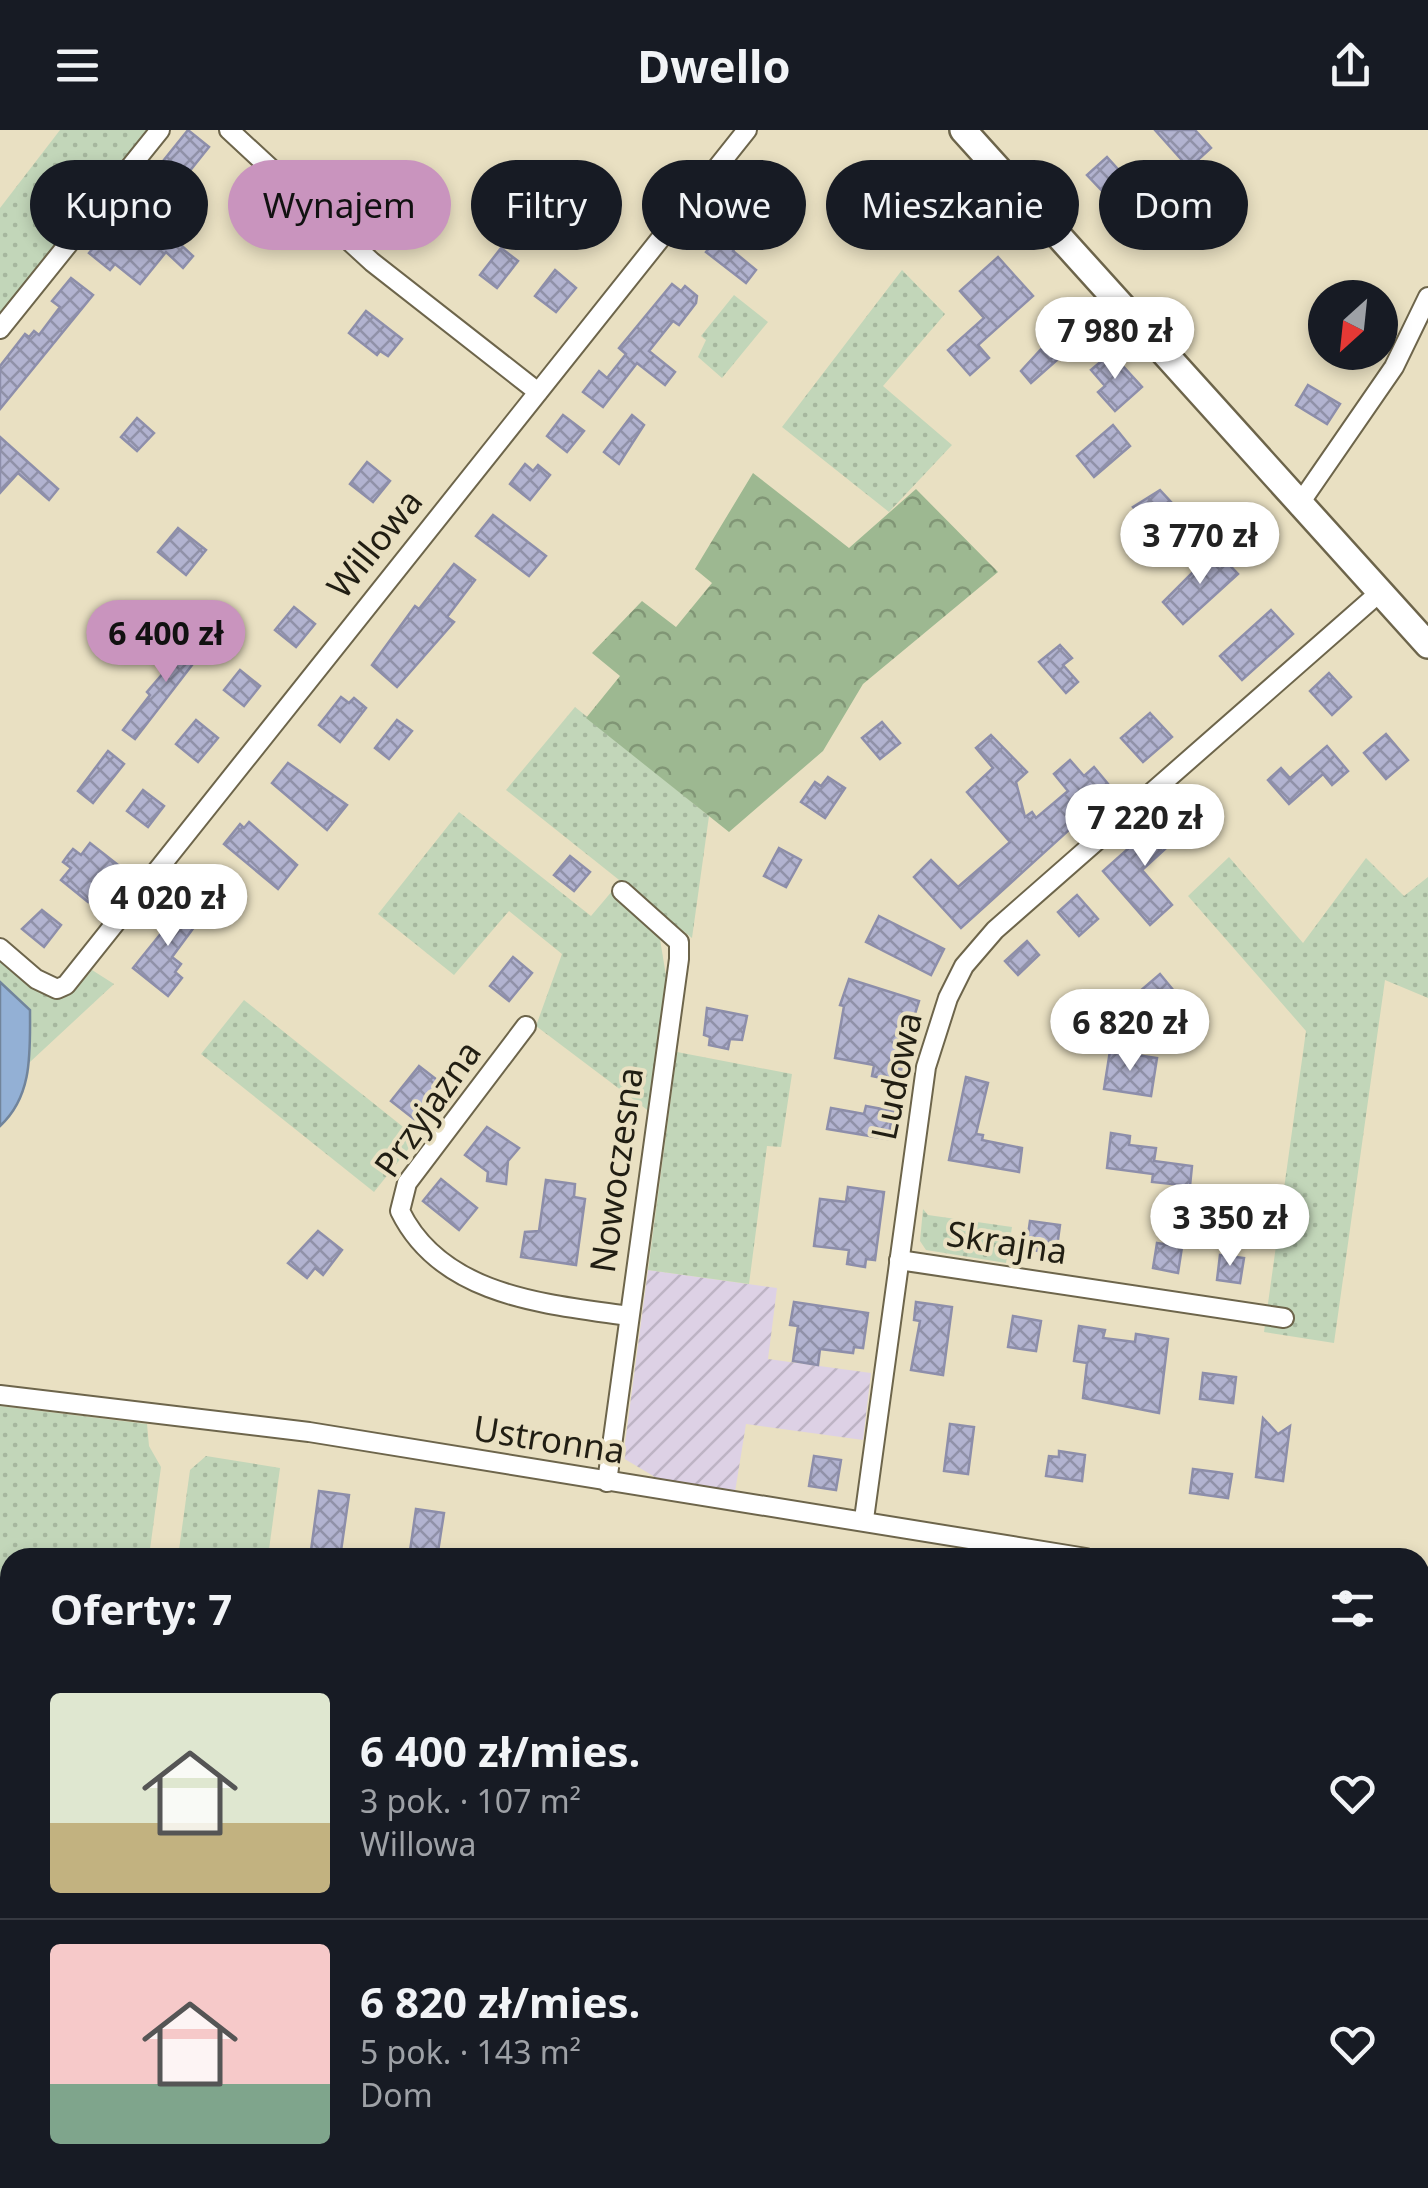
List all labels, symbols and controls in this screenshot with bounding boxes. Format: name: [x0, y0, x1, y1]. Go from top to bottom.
text: Dwello: [637, 35, 791, 96]
icon: menu: [50, 38, 105, 93]
icon: share: [1323, 38, 1378, 93]
chip: Kupno: [30, 160, 208, 250]
chip: Wynajem: [228, 160, 451, 250]
chip: Filtry: [471, 160, 622, 250]
chip: Nowe: [642, 160, 806, 250]
chip: Mieszkanie: [826, 160, 1079, 250]
chip: Dom: [1099, 160, 1248, 250]
north arrow: [1308, 280, 1398, 370]
map controls: [1308, 280, 1398, 370]
pin: 7 980 zł: [1012, 297, 1218, 382]
text: 7 980 zł: [1057, 308, 1173, 351]
street label: Willowa: [316, 479, 432, 607]
pin: 3 770 zł: [1097, 502, 1303, 587]
text: 3 770 zł: [1142, 513, 1258, 556]
pin: 6 400 zł: [63, 600, 269, 685]
text: 6 400 zł: [108, 611, 224, 654]
pin: 7 220 zł: [1042, 784, 1248, 869]
text: 7 220 zł: [1087, 795, 1203, 838]
pin: 4 020 zł: [65, 864, 271, 949]
text: 4 020 zł: [110, 875, 226, 918]
pin: 6 820 zł: [1027, 989, 1233, 1074]
text: 6 820 zł: [1072, 1000, 1188, 1043]
street label: Ludowa: [859, 1008, 932, 1144]
street label: Przyjazna: [363, 1031, 491, 1186]
street label: Nowoczesna: [578, 1064, 653, 1275]
pin: 3 350 zł: [1127, 1184, 1333, 1269]
text: 3 350 zł: [1172, 1195, 1288, 1238]
street label: Skrajna: [944, 1209, 1071, 1274]
street label: Ustronna: [470, 1403, 628, 1474]
text: Oferty: 7: [50, 1580, 232, 1637]
icon: filters: [1325, 1581, 1380, 1636]
text: 6 400 zł/mies.: [360, 1722, 640, 1779]
icon: home: [130, 1733, 250, 1853]
icon: heart: [1325, 1766, 1380, 1821]
text: 3 pok. · 107 m²: [360, 1779, 581, 1822]
text: Willowa: [360, 1822, 476, 1865]
text: 6 820 zł/mies.: [360, 1973, 640, 2030]
icon: home: [130, 1984, 250, 2104]
icon: heart: [1325, 2017, 1380, 2072]
text: 5 pok. · 143 m²: [360, 2030, 581, 2073]
text: Dom: [360, 2073, 433, 2116]

